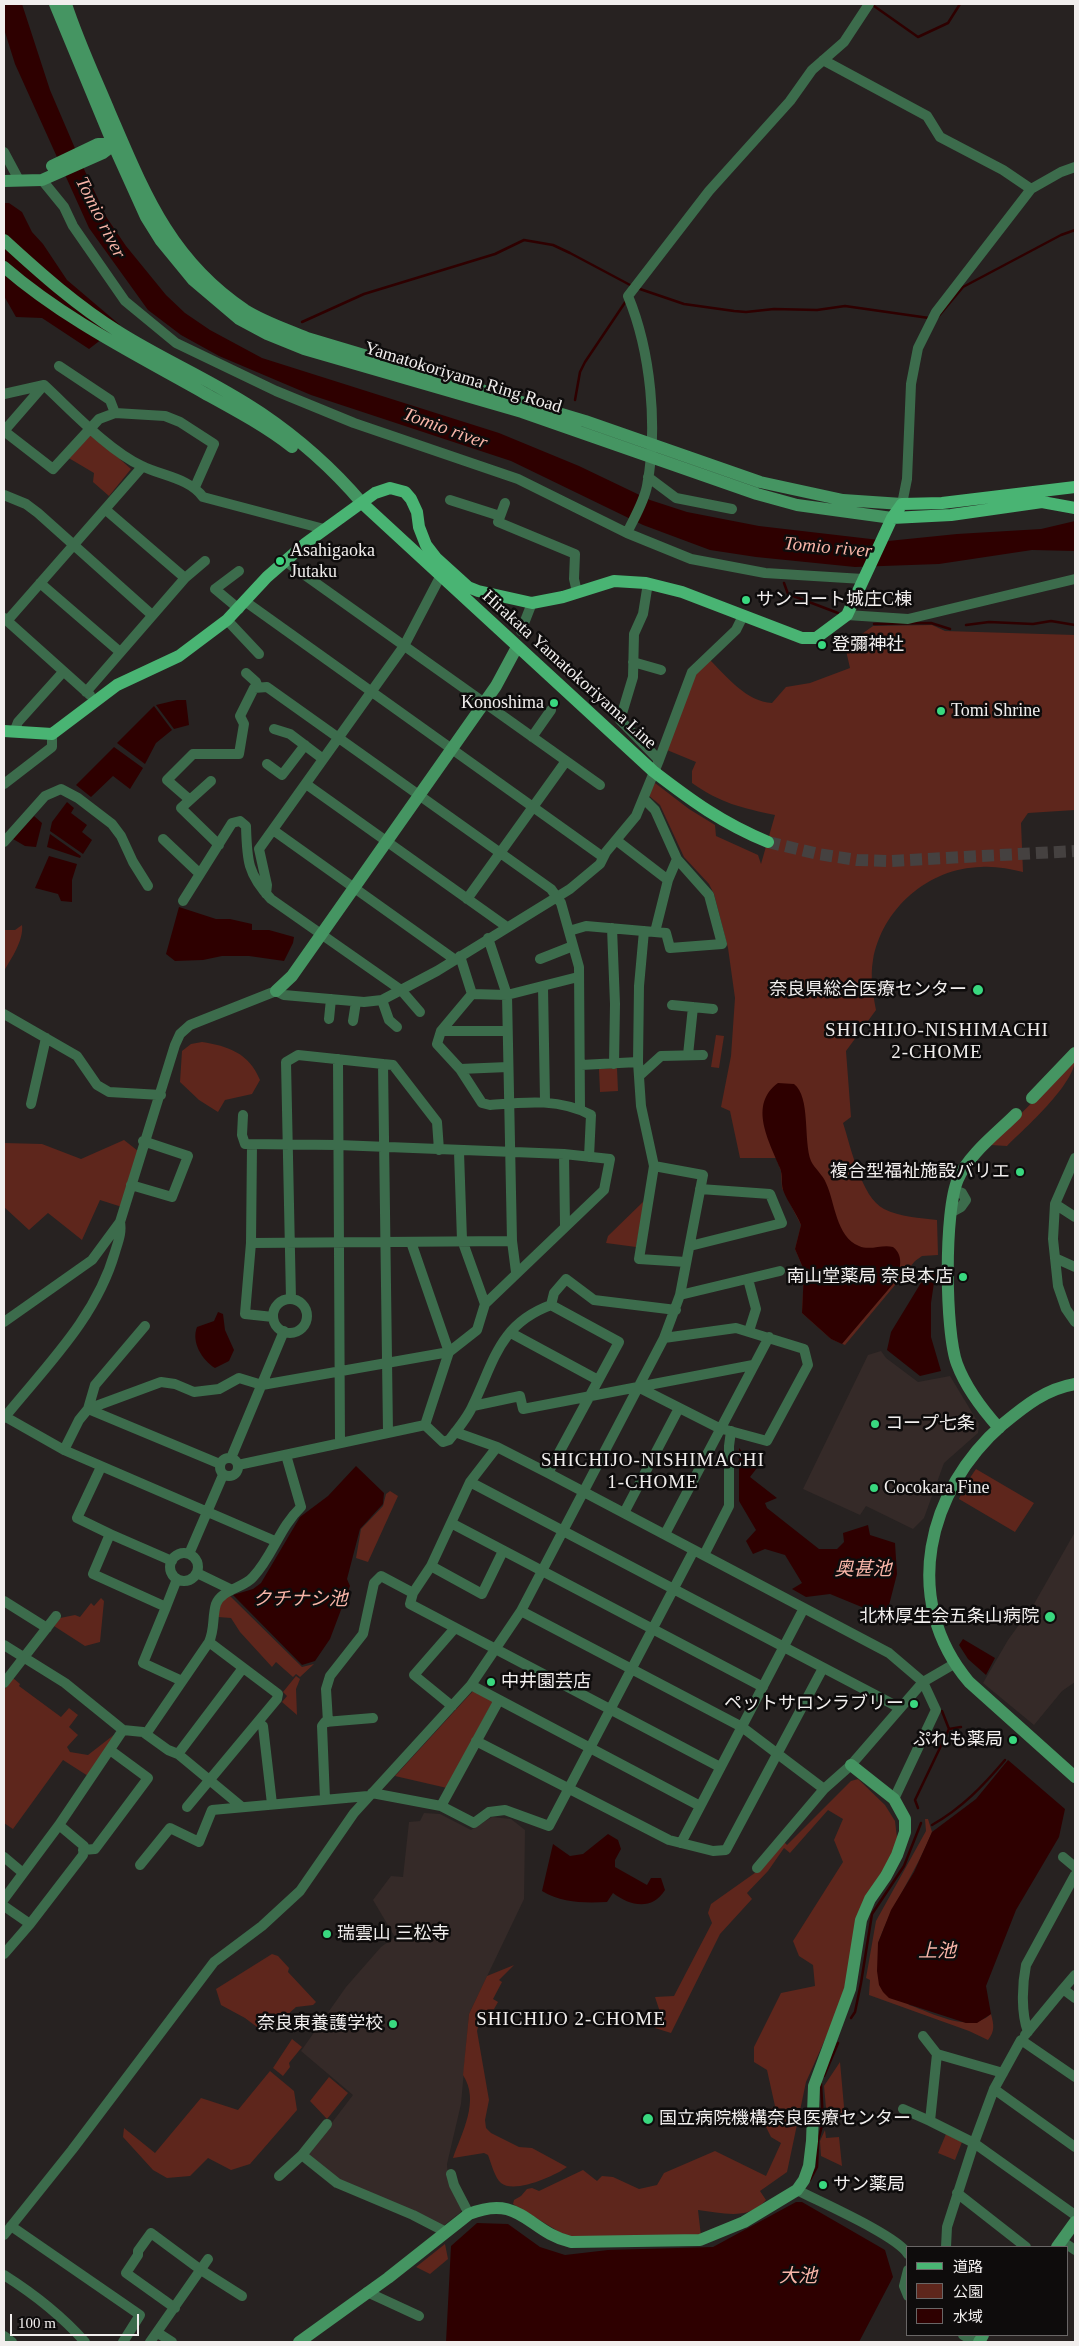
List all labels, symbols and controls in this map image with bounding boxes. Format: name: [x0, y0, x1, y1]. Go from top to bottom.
water label: Tomio river: [70, 173, 130, 263]
street label: Yamatokoriyama Ring Road: [362, 338, 564, 418]
water label: Tomio river: [400, 403, 490, 455]
water label: Tomio river: [783, 533, 873, 563]
place label: Asahigaoka Jutaku: [290, 540, 375, 582]
marker: Asahigaoka Jutaku: [274, 555, 286, 567]
street label: Hirakata Yamatokoriyama Line: [477, 586, 661, 754]
place label: サンコート城庄C棟: [756, 589, 912, 611]
marker: サンコート城庄C棟: [740, 594, 752, 606]
place label: 登彌神社: [832, 634, 904, 656]
marker: 登彌神社: [816, 639, 828, 651]
place label: Konoshima: [461, 692, 544, 714]
marker: Konoshima: [548, 697, 560, 709]
place label: Tomi Shrine: [951, 700, 1040, 722]
marker: Tomi Shrine: [935, 705, 947, 717]
place label: 奈良県総合医療センター: [769, 979, 967, 1001]
marker: 奈良県総合医療センター: [971, 983, 985, 997]
district label: SHICHIJO-NISHIMACHI 2-CHOME: [823, 1020, 1051, 1064]
place label: 複合型福祉施設バリエ: [830, 1161, 1010, 1183]
marker: 複合型福祉施設バリエ: [1014, 1166, 1026, 1178]
place label: 南山堂薬局 奈良本店: [787, 1266, 953, 1288]
marker: 南山堂薬局 奈良本店: [957, 1271, 969, 1283]
place label: コープ七条: [885, 1413, 975, 1435]
marker: コープ七条: [869, 1418, 881, 1430]
district label: SHICHIJO-NISHIMACHI 1-CHOME: [539, 1450, 767, 1494]
place label: Cocokara Fine: [884, 1477, 989, 1499]
marker: Cocokara Fine: [868, 1482, 880, 1494]
water label: 奥甚池: [835, 1559, 891, 1581]
water label: クチナシ池: [253, 1589, 347, 1611]
place label: 北林厚生会五条山病院: [859, 1606, 1039, 1628]
marker: 北林厚生会五条山病院: [1043, 1610, 1057, 1624]
place label: 中井園芸店: [501, 1671, 591, 1693]
marker: 中井園芸店: [485, 1676, 497, 1688]
place label: ペットサロンラブリー: [724, 1693, 904, 1715]
marker: ペットサロンラブリー: [908, 1698, 920, 1710]
place label: ぷれも薬局: [913, 1729, 1003, 1751]
marker: ぷれも薬局: [1007, 1734, 1019, 1746]
place label: 瑞雲山 三松寺: [337, 1923, 449, 1945]
marker: 瑞雲山 三松寺: [321, 1928, 333, 1940]
water label: 上池: [918, 1941, 956, 1963]
district label: SHICHIJO 2-CHOME: [474, 2009, 668, 2031]
place label: 奈良東養護学校: [257, 2013, 383, 2035]
marker: 奈良東養護学校: [387, 2018, 399, 2030]
place label: 国立病院機構奈良医療センター: [659, 2108, 911, 2130]
marker: 国立病院機構奈良医療センター: [641, 2112, 655, 2126]
place label: サン薬局: [833, 2174, 905, 2196]
marker: サン薬局: [817, 2179, 829, 2191]
legend: [906, 2246, 1069, 2336]
text: 道路: [953, 2259, 983, 2275]
water label: 大池: [779, 2266, 817, 2288]
text: 公園: [953, 2284, 983, 2300]
scale bar: [12, 2304, 141, 2336]
text: 水域: [953, 2309, 983, 2325]
text: 100 m: [18, 2315, 56, 2331]

